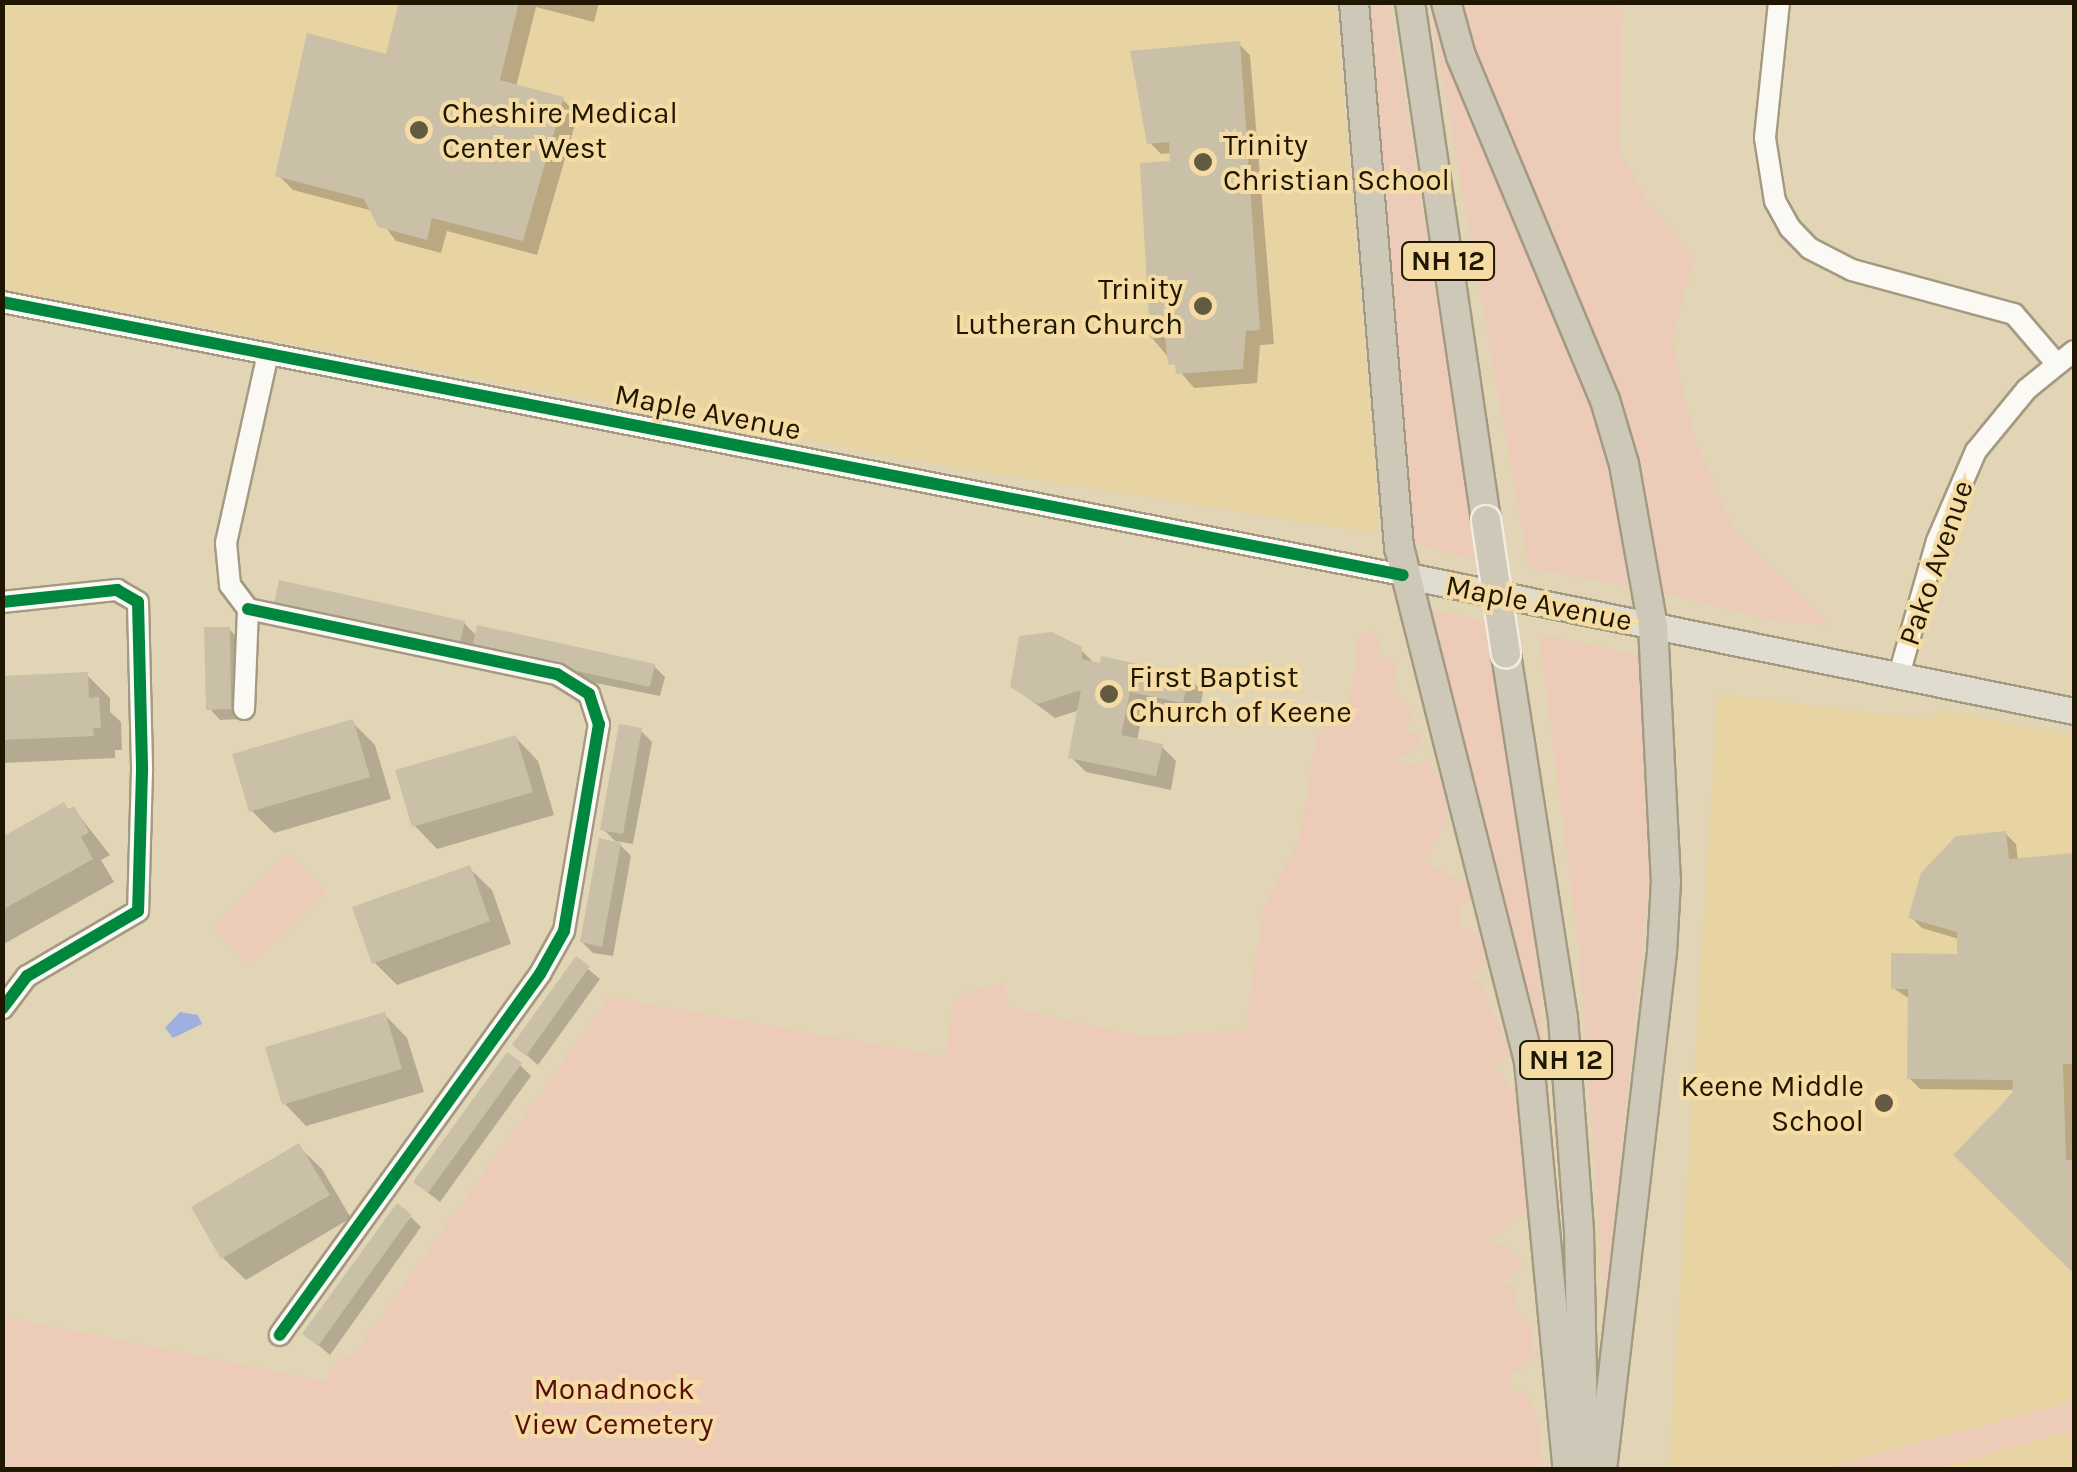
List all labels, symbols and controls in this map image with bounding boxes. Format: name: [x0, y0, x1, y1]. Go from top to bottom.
place label: Cheshire Medical Center West: [442, 95, 678, 166]
marker: Cheshire Medical Center West: [406, 117, 432, 143]
place label: Trinity Christian School: [1223, 127, 1450, 198]
marker: Trinity Christian School: [1192, 151, 1214, 173]
road number: NH 12: [1400, 238, 1496, 284]
place label: Trinity Lutheran Church: [954, 271, 1183, 342]
marker: Trinity Lutheran Church: [1192, 295, 1214, 317]
street label: Maple Avenue: [612, 376, 804, 448]
street label: Pako Avenue: [1891, 476, 1981, 650]
street label: Maple Avenue: [1443, 567, 1635, 639]
place label: First Baptist Church of Keene: [1129, 659, 1352, 730]
marker: First Baptist Church of Keene: [1098, 683, 1120, 705]
road number: NH 12: [1518, 1037, 1614, 1083]
place label: Keene Middle School: [1681, 1068, 1864, 1138]
marker: Keene Middle School: [1873, 1092, 1895, 1114]
park label: Monadnock View Cemetery: [515, 1371, 713, 1442]

